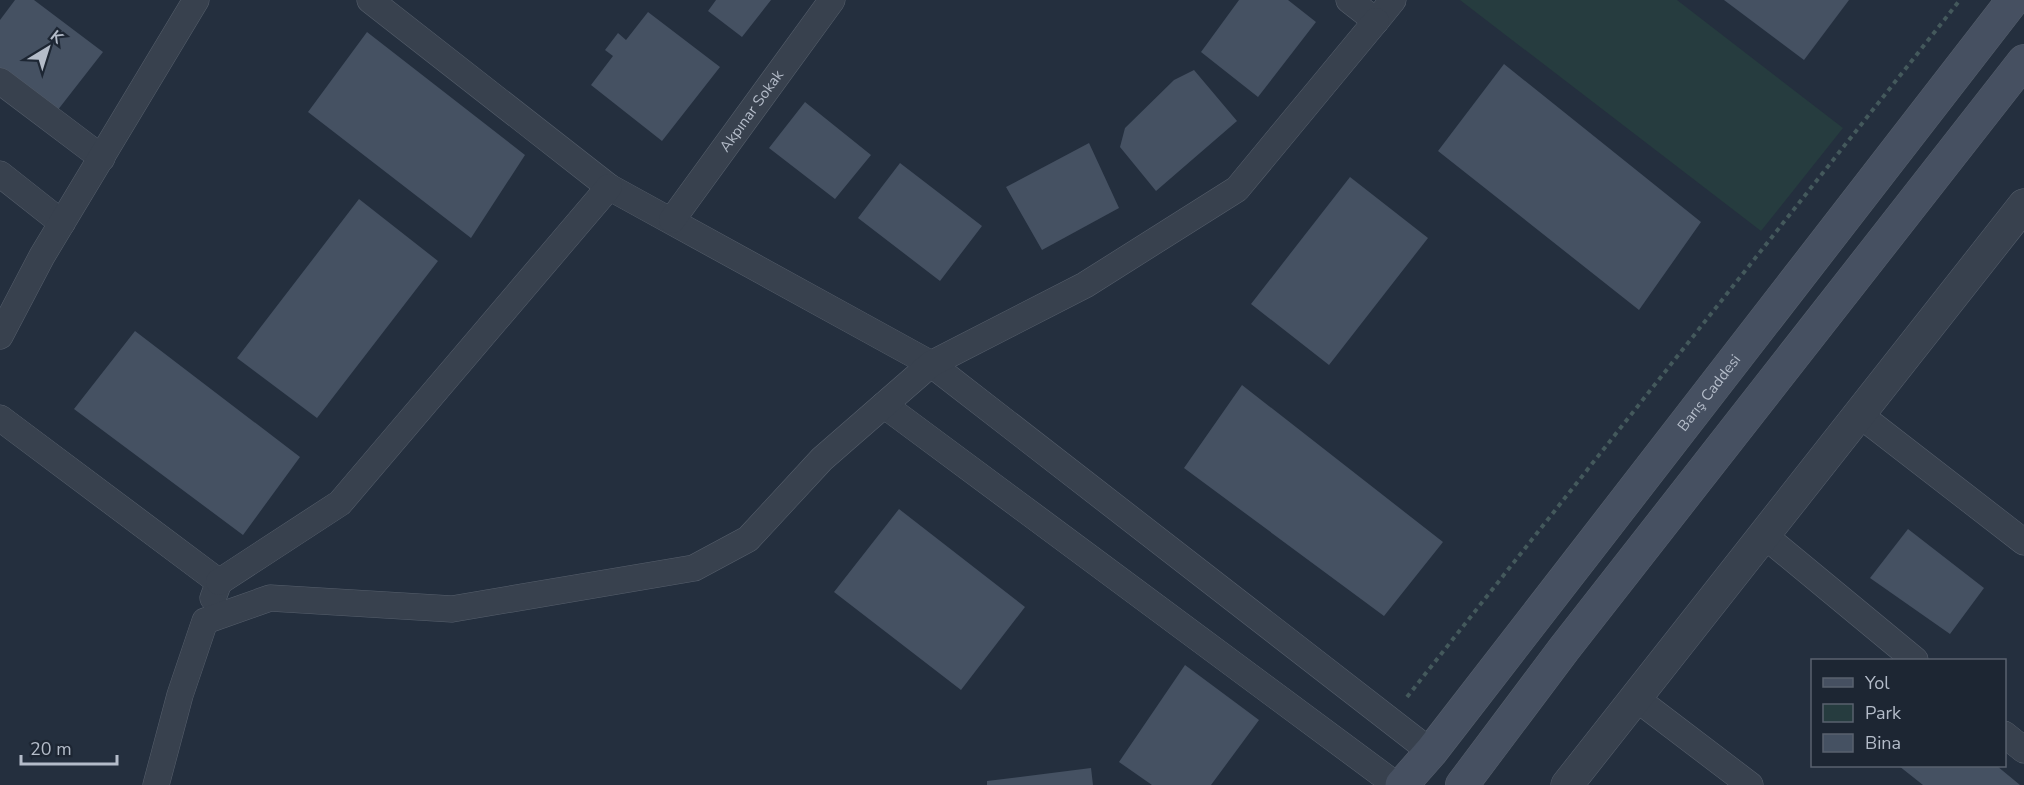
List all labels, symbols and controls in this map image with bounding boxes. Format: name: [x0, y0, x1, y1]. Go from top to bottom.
north arrow: [18, 18, 78, 78]
text: K: [46, 25, 69, 50]
street label: Akpınar Sokak: [715, 65, 788, 156]
street label: Barış Caddesi: [1673, 350, 1745, 435]
legend: [1811, 659, 2006, 767]
text: Yol: [1864, 671, 1890, 695]
text: Park: [1865, 701, 1902, 725]
scale bar: [21, 728, 117, 766]
text: Bina: [1865, 731, 1901, 755]
text: 20 m: [30, 737, 72, 761]

